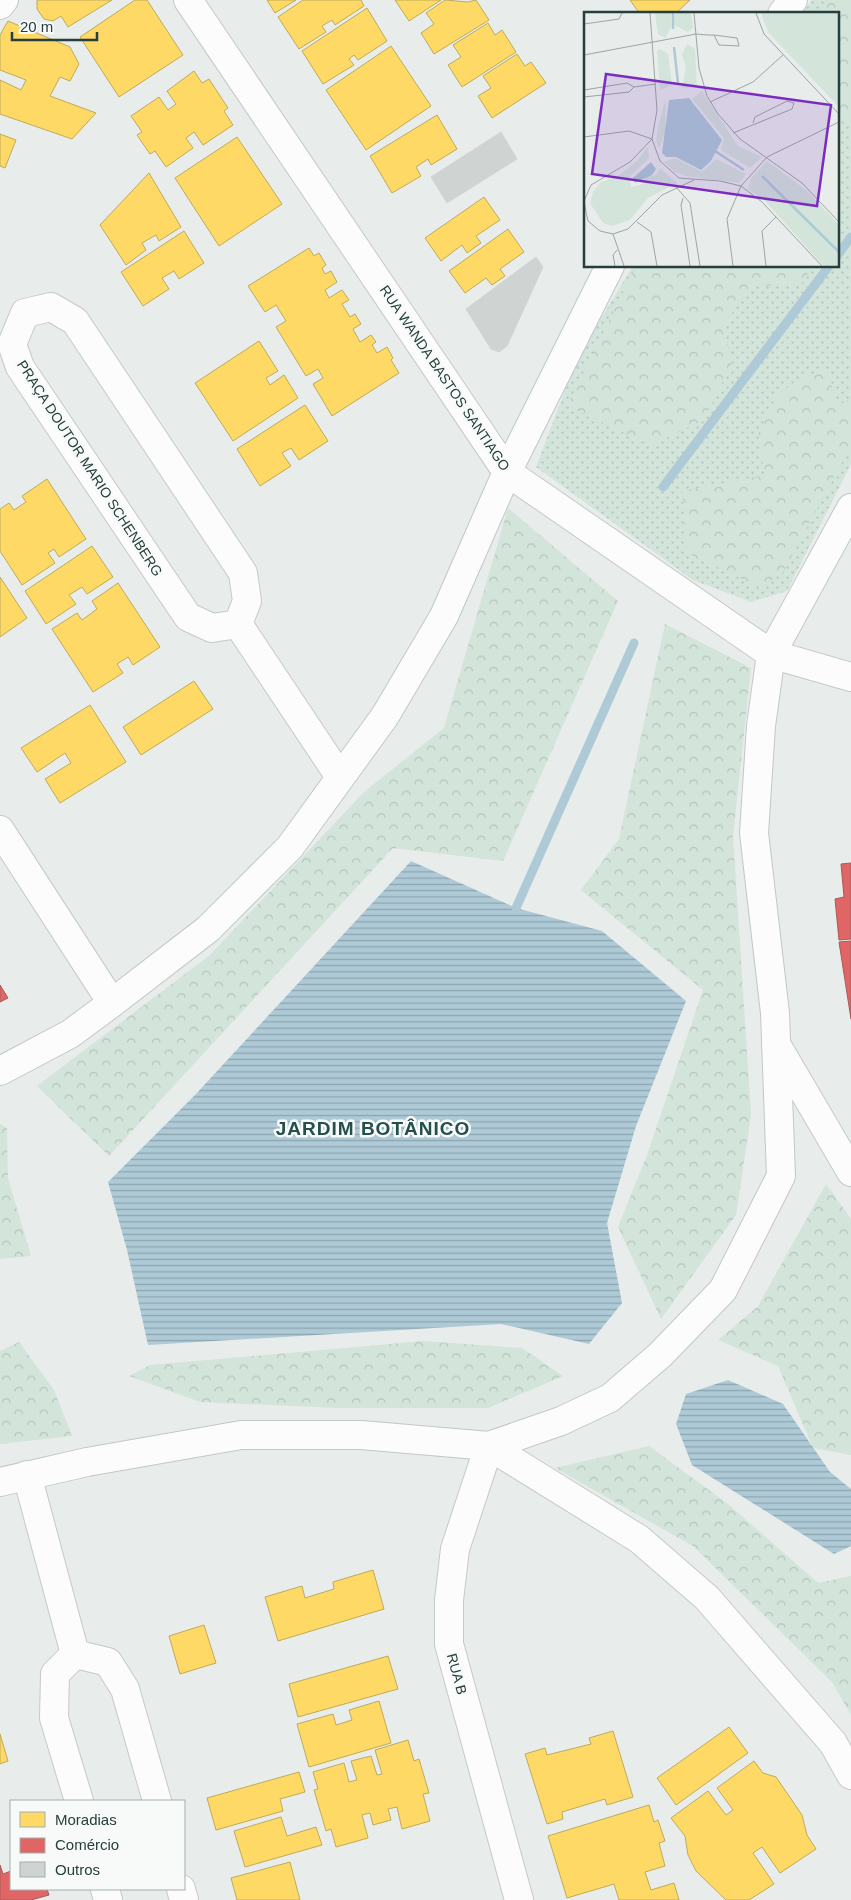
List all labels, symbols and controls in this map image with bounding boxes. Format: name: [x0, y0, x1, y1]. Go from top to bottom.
scale bar: [12, 10, 98, 42]
inset map: [584, 12, 838, 268]
text: 20 m: [20, 18, 53, 35]
street label: RUA WANDA BASTOS SANTIAGO: [377, 282, 513, 474]
street label: PRAÇA DOUTOR MARIO SCHENBERG: [14, 357, 166, 579]
district label: JARDIM BOTÂNICO: [276, 1118, 470, 1139]
street label: RUA B: [444, 1652, 470, 1696]
legend: [10, 1800, 185, 1890]
text: Moradias: [55, 1811, 117, 1828]
text: Comércio: [55, 1836, 119, 1853]
text: Outros: [55, 1861, 100, 1878]

